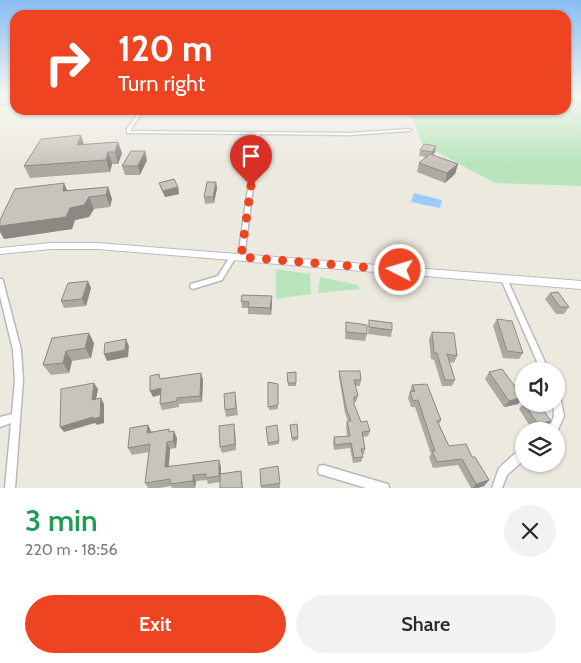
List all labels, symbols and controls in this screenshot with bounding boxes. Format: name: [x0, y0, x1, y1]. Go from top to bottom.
text: 120 m: [118, 27, 212, 70]
icon: right: [35, 30, 100, 95]
text: Turn right: [118, 70, 205, 97]
pin: [230, 135, 272, 186]
icon: arrive: [237, 142, 265, 170]
position arrow: [373, 243, 425, 295]
map controls: [515, 362, 565, 472]
button: sound: [515, 362, 565, 412]
button: layers: [515, 422, 565, 472]
text: 3 min: [25, 502, 98, 539]
button: close: [504, 505, 556, 557]
text: 220 m · 18:56: [25, 540, 118, 559]
button: Exit: [25, 595, 286, 653]
button: Share: [296, 595, 556, 653]

